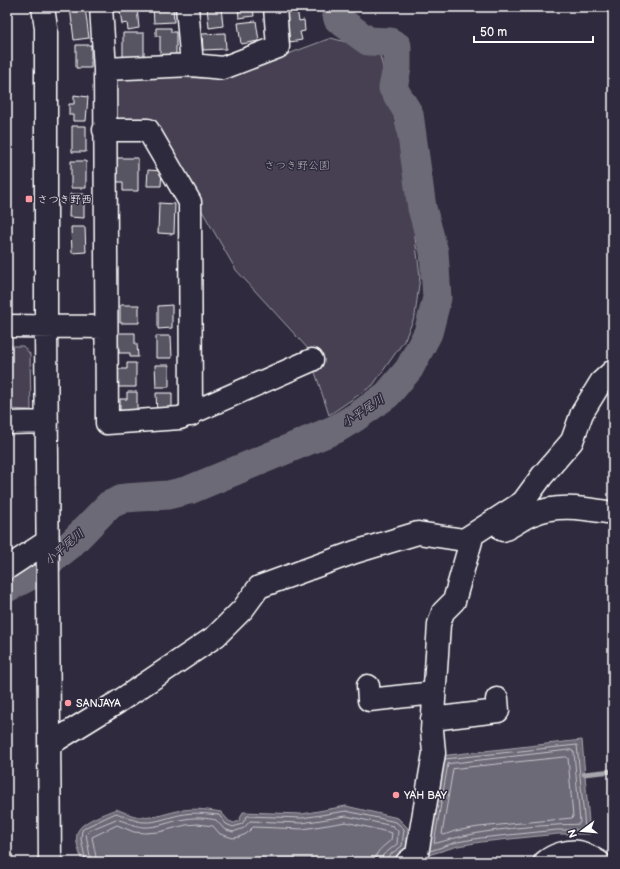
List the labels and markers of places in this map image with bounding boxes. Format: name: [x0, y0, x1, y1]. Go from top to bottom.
place label: さつき野西: [37, 193, 92, 206]
marker: さつき野西: [24, 194, 34, 204]
place label: SANJAYA: [76, 697, 121, 710]
marker: SANJAYA: [63, 698, 73, 708]
place label: YAH BAY: [403, 789, 447, 802]
marker: YAH BAY: [391, 790, 401, 800]

